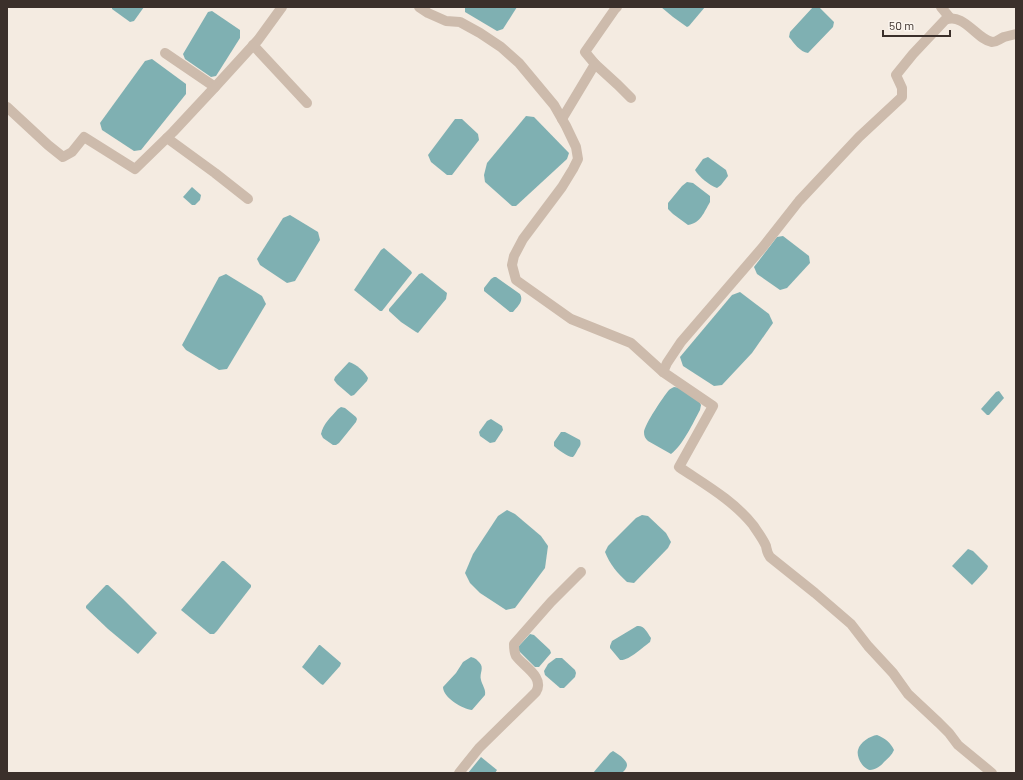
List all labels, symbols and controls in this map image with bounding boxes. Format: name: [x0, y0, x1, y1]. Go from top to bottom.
scale bar: [883, 12, 950, 38]
text: 50 m: [889, 18, 914, 32]

